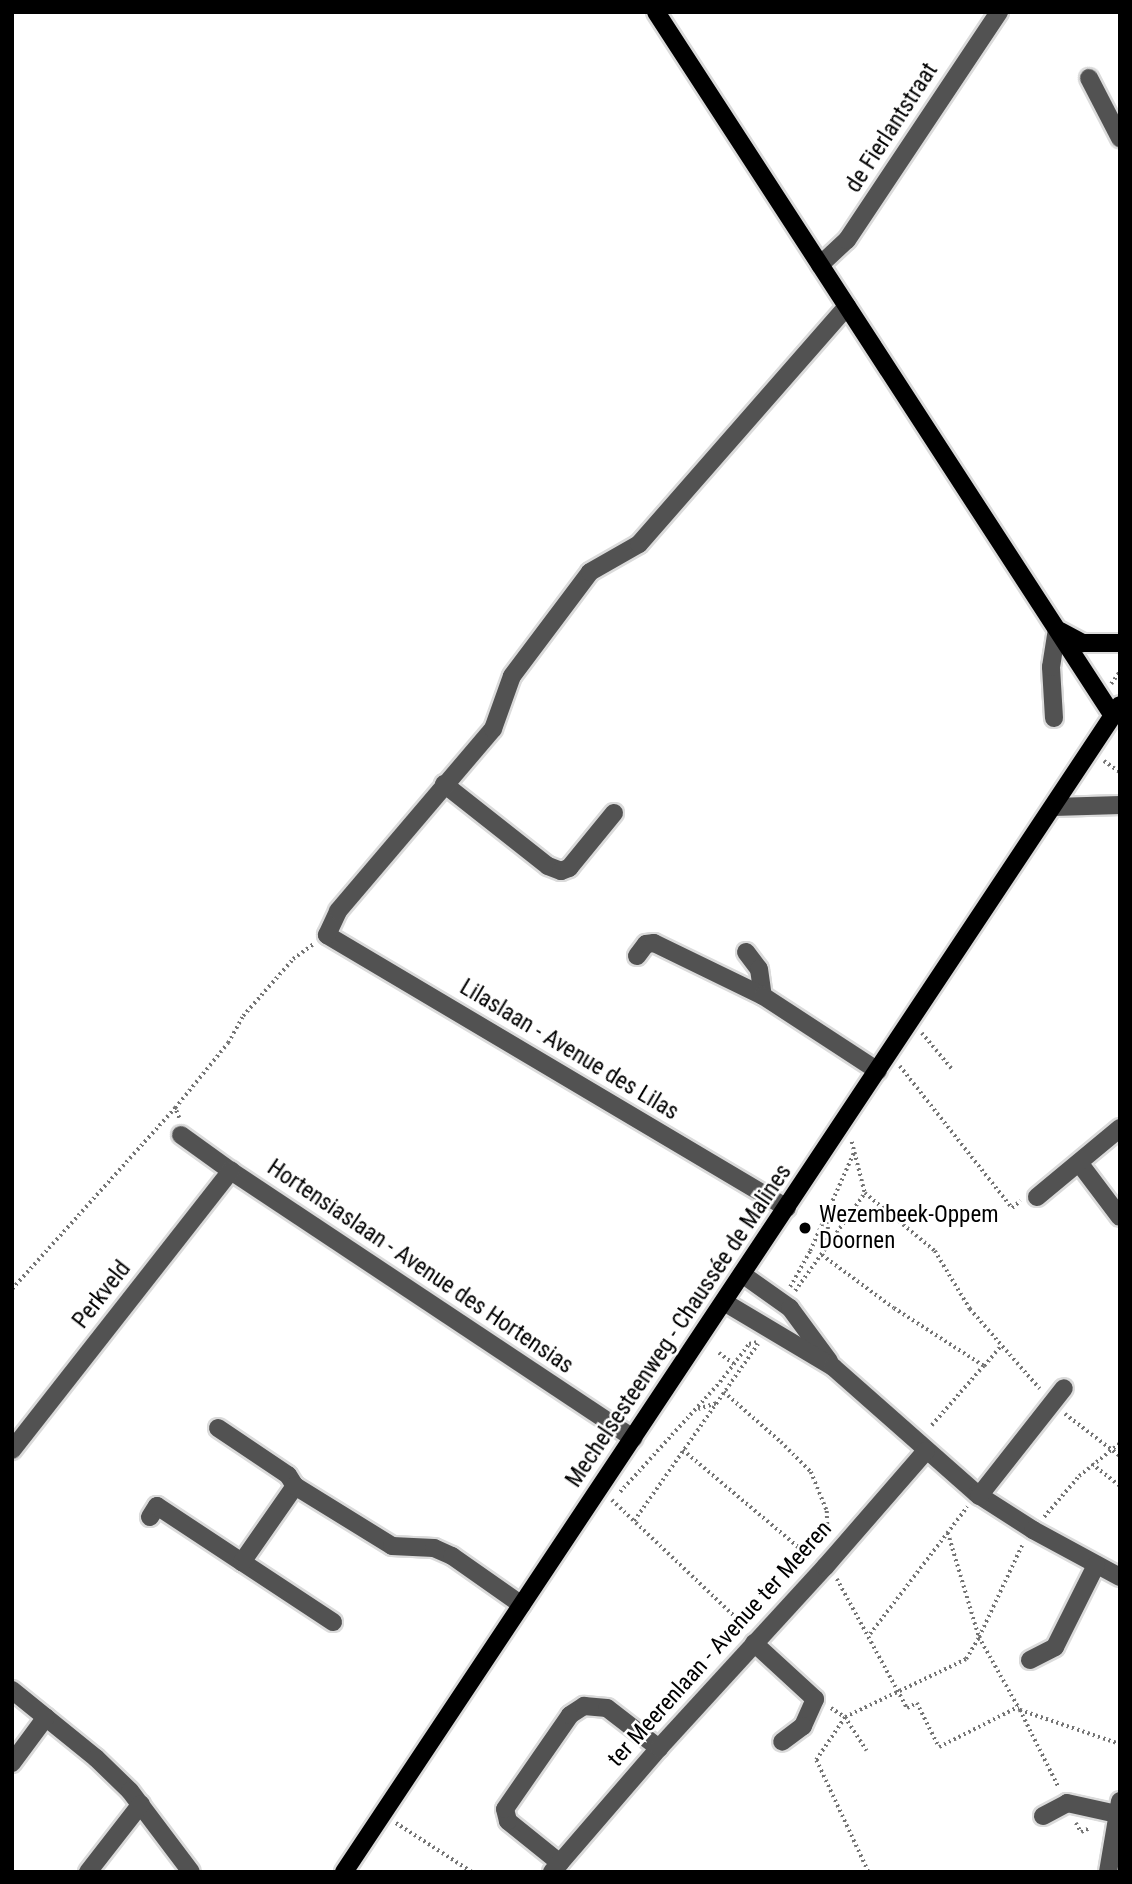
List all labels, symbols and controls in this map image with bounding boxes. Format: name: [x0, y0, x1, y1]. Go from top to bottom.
street label: de Fierlantstraat: [840, 58, 944, 198]
street label: Lilaslaan - Avenue des Lilas: [455, 974, 683, 1126]
street label: Hortensiaslaan - Avenue des Hortensias: [262, 1154, 578, 1380]
street label: Mechelsesteenweg - Chaussée de Malines: [560, 1159, 798, 1493]
place label: Wezembeek-Oppem Doornen: [819, 1201, 999, 1255]
marker: Wezembeek-Oppem Doornen: [797, 1220, 813, 1236]
street label: Perkveld: [67, 1256, 137, 1334]
street label: ter Meerenlaan - Avenue ter Meeren: [602, 1515, 838, 1773]

